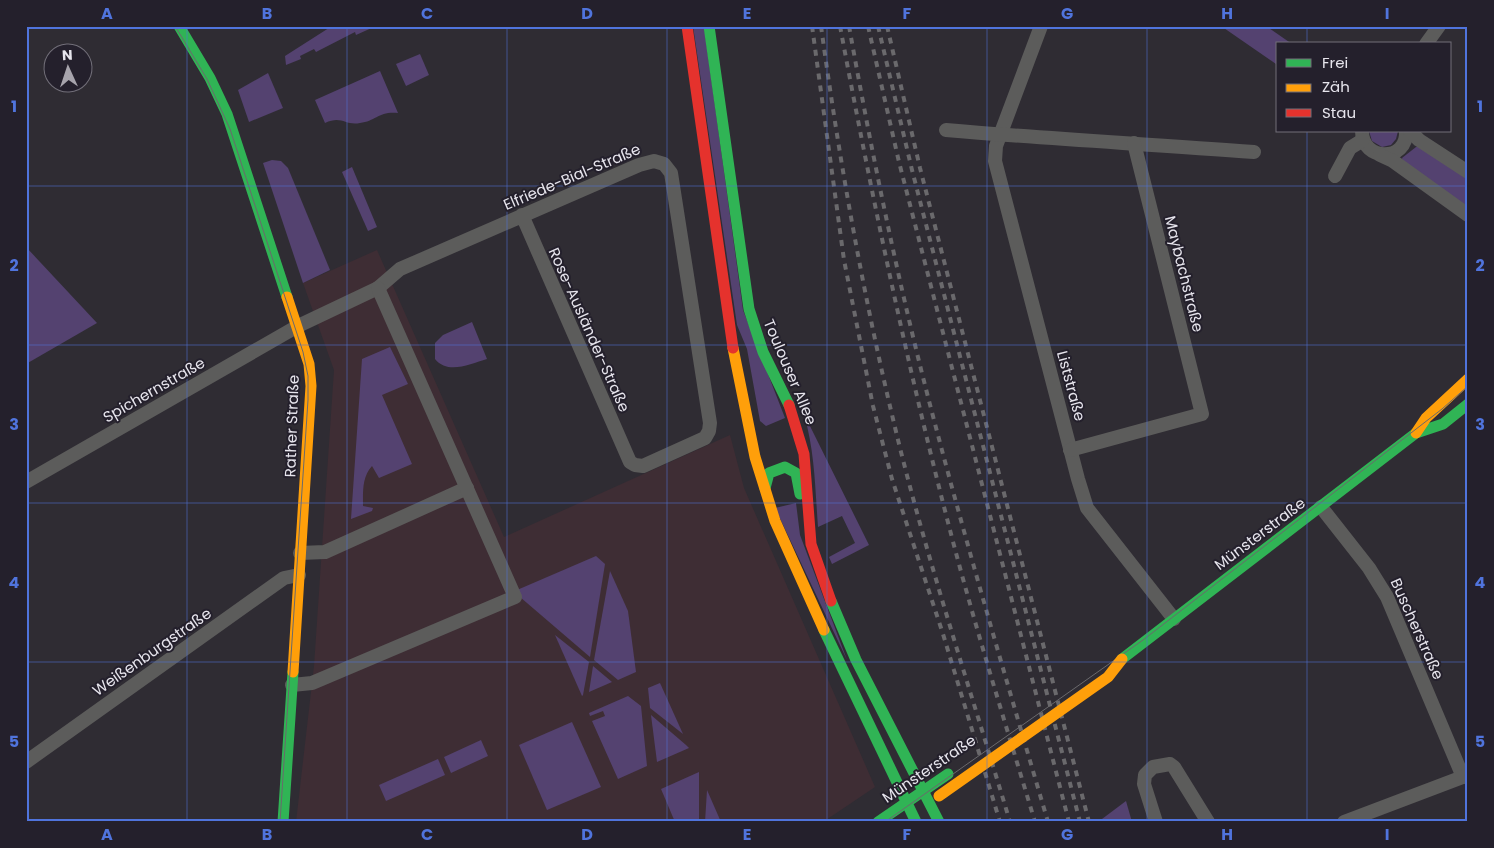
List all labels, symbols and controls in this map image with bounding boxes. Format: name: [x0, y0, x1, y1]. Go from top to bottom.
text: A: [101, 2, 113, 25]
text: B: [262, 2, 272, 25]
text: C: [421, 2, 433, 25]
text: D: [581, 2, 593, 25]
text: E: [743, 2, 751, 25]
text: F: [903, 2, 912, 25]
text: G: [1061, 2, 1073, 25]
text: H: [1221, 2, 1233, 25]
text: I: [1385, 2, 1389, 25]
north arrow: [42, 42, 92, 92]
legend: [1276, 42, 1452, 132]
text: N: [62, 45, 73, 65]
text: Frei: [1322, 52, 1348, 73]
text: Zäh: [1322, 76, 1350, 97]
text: 1: [11, 95, 17, 118]
text: 1: [1477, 95, 1483, 118]
text: Stau: [1322, 102, 1356, 123]
street label: Elfriede-Bial-Straße: [500, 138, 644, 215]
street label: Maybachstraße: [1160, 214, 1209, 334]
street label: Rose-Ausländer-Straße: [544, 244, 635, 415]
text: 2: [9, 254, 19, 277]
text: 2: [1475, 254, 1485, 277]
street label: Toulouser Allee: [759, 316, 822, 428]
street label: Liststraße: [1052, 348, 1091, 423]
street label: Spichernstraße: [99, 352, 209, 427]
street label: Rather Straße: [279, 374, 304, 478]
text: 3: [9, 413, 19, 436]
text: 3: [1475, 413, 1485, 436]
street label: Münsterstraße: [1210, 492, 1309, 575]
text: 4: [9, 571, 20, 594]
text: 4: [1475, 571, 1486, 594]
street label: Buscherstraße: [1386, 575, 1449, 683]
street label: Weißenburgstraße: [88, 603, 215, 701]
street label: Münsterstraße: [878, 729, 980, 808]
text: 5: [9, 730, 19, 753]
text: 5: [1475, 730, 1485, 753]
text: A: [101, 823, 113, 846]
text: B: [262, 823, 272, 846]
text: C: [421, 823, 433, 846]
text: D: [581, 823, 593, 846]
text: E: [743, 823, 751, 846]
text: F: [903, 823, 912, 846]
text: G: [1061, 823, 1073, 846]
text: H: [1221, 823, 1233, 846]
text: I: [1385, 823, 1389, 846]

